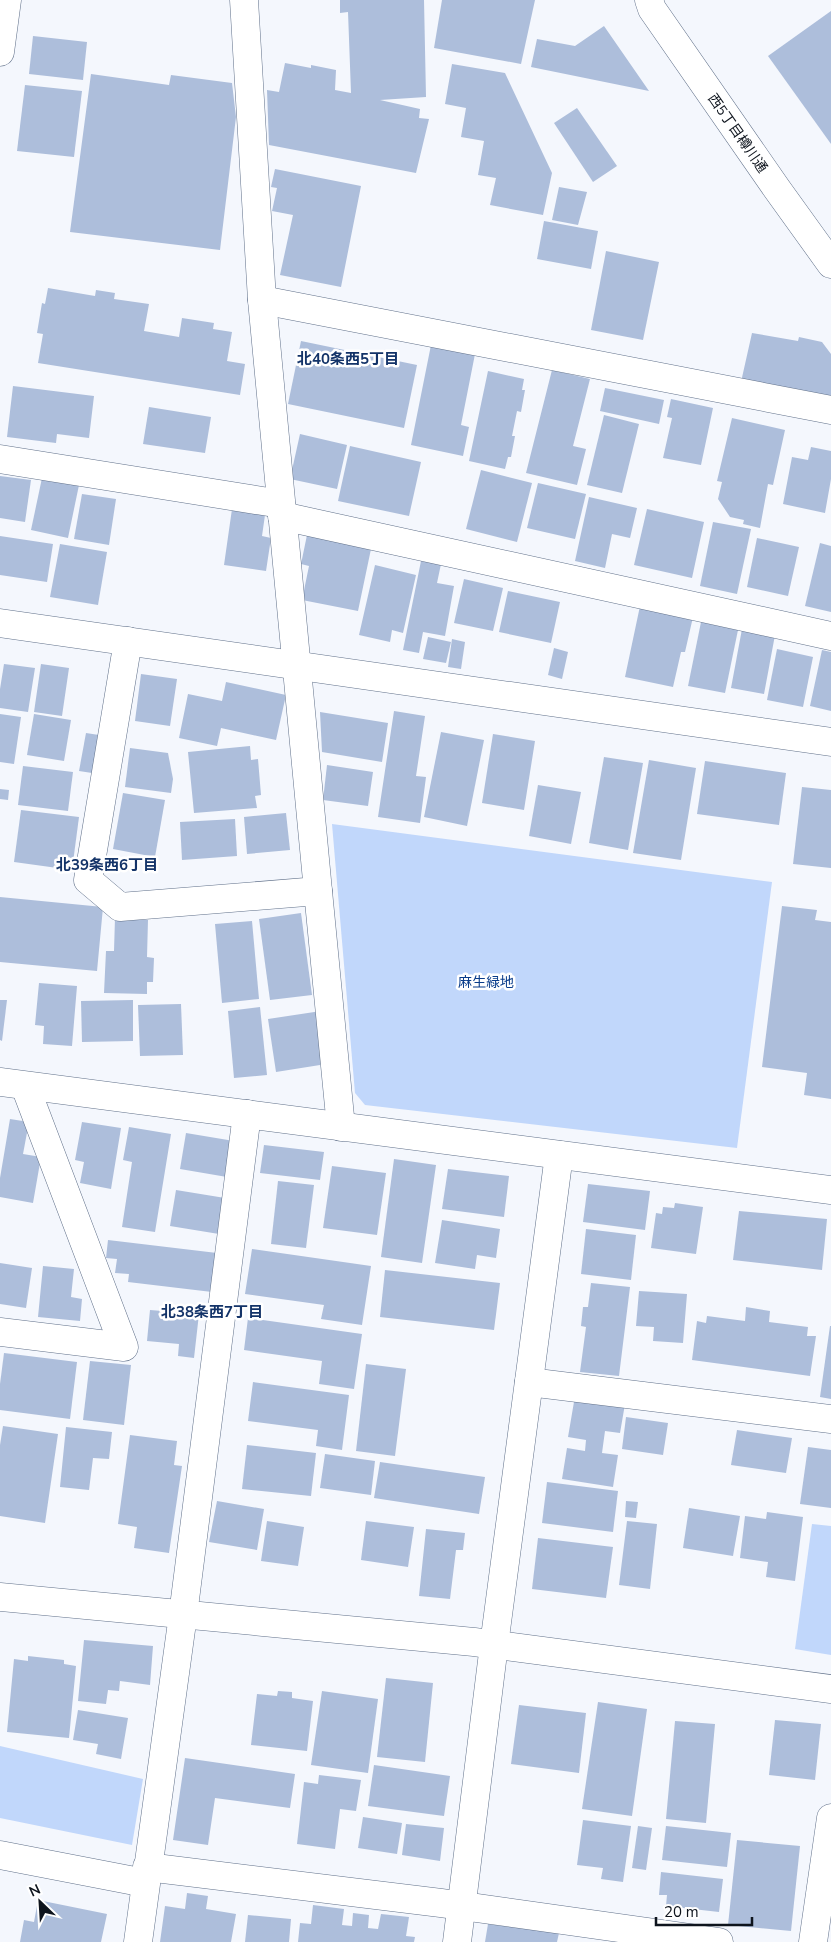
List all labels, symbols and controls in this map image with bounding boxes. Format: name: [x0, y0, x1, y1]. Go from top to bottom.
street label: 西5丁目樽川通: [703, 90, 772, 177]
district label: 北40条西5丁目: [297, 349, 399, 369]
district label: 北39条西6丁目: [56, 855, 158, 875]
park label: 麻生緑地: [458, 973, 514, 992]
district label: 北38条西7丁目: [161, 1302, 263, 1322]
north arrow: [15, 1877, 65, 1927]
text: N: [26, 1880, 43, 1901]
scale bar: [656, 1894, 752, 1926]
text: 20 m: [664, 1902, 699, 1922]

